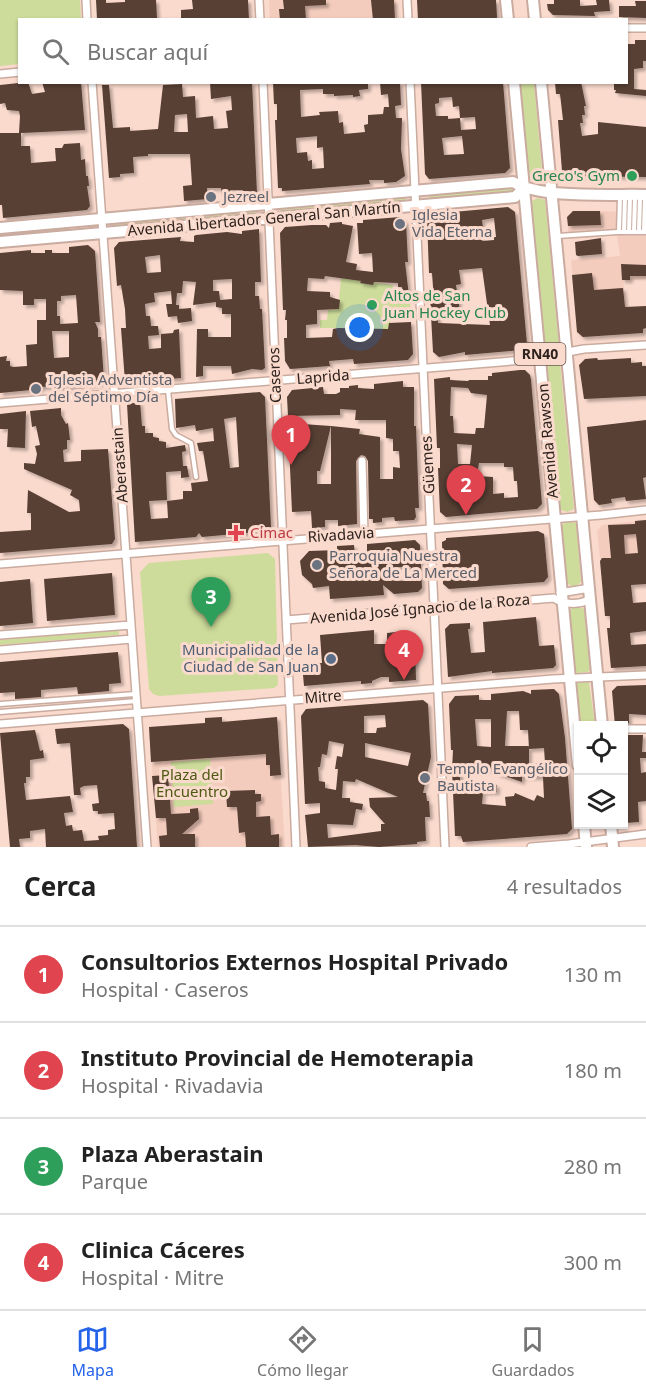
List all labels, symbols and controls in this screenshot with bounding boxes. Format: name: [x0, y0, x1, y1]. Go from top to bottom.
search box: [18, 18, 628, 84]
icon: search: [39, 35, 72, 68]
text: Buscar aquí: [87, 36, 208, 66]
place label: Greco's Gym: [532, 165, 620, 185]
marker: Greco's Gym: [625, 169, 639, 183]
place label: Jezreel: [221, 186, 269, 206]
marker: Jezreel: [204, 190, 218, 204]
street label: Avenida Libertador General San Martín: [127, 196, 401, 240]
place label: Iglesia Vida Eterna: [412, 204, 493, 241]
marker: Iglesia Vida Eterna: [393, 217, 407, 231]
place label: Altos de San Juan Hockey Club: [382, 285, 506, 322]
marker: Altos de San Juan Hockey Club: [365, 298, 379, 312]
your location: [345, 313, 374, 342]
road number: RN40: [514, 343, 566, 365]
street label: Caseros: [263, 347, 285, 403]
street label: Laprida: [296, 364, 350, 388]
place label: Iglesia Adventista del Séptimo Día: [48, 369, 172, 406]
marker: Iglesia Adventista del Séptimo Día: [29, 382, 43, 396]
street label: Avenida Rawson: [532, 383, 562, 499]
pin: 1: [272, 416, 310, 465]
street label: Aberastain: [106, 427, 132, 504]
street label: Güemes: [415, 435, 439, 495]
pin: 2: [446, 466, 486, 515]
place label: Cimac: [250, 522, 293, 542]
street label: Rivadavia: [307, 522, 375, 546]
marker: Cimac: [227, 524, 245, 542]
place label: Parroquia Nuestra Señora de La Merced: [329, 545, 477, 582]
marker: Parroquia Nuestra Señora de La Merced: [310, 558, 324, 572]
pin: 3: [192, 578, 230, 627]
street label: Avenida José Ignacio de la Roza: [309, 588, 531, 628]
pin: 4: [384, 630, 424, 680]
place label: Municipalidad de la Ciudad de San Juan: [182, 639, 319, 676]
marker: Municipalidad de la Ciudad de San Juan: [324, 652, 338, 666]
street label: Mitre: [303, 684, 342, 708]
map controls: [574, 721, 628, 829]
button: locate: [574, 721, 628, 775]
place label: Templo Evangélico Bautista: [437, 758, 568, 795]
park label: Plaza del Encuentro: [156, 764, 228, 801]
marker: Templo Evangélico Bautista: [418, 771, 432, 785]
button: layers: [574, 775, 628, 829]
text: Cerca: [24, 868, 96, 904]
text: 4 resultados: [507, 873, 622, 900]
text: Consultorios Externos Hospital Privado: [81, 946, 508, 976]
text: 1: [38, 961, 49, 988]
text: 130 m: [564, 961, 622, 988]
text: Hospital · Caseros: [81, 976, 249, 1003]
text: Instituto Provincial de Hemoterapia: [81, 1042, 474, 1072]
text: 2: [38, 1057, 49, 1084]
text: 180 m: [564, 1057, 622, 1084]
text: Hospital · Rivadavia: [81, 1072, 263, 1099]
text: Plaza Aberastain: [81, 1138, 264, 1168]
text: 3: [38, 1153, 49, 1180]
text: 280 m: [564, 1153, 622, 1180]
text: Parque: [81, 1168, 148, 1195]
text: Clinica Cáceres: [81, 1234, 245, 1264]
text: 4: [38, 1249, 49, 1276]
text: 300 m: [564, 1249, 622, 1276]
text: Hospital · Mitre: [81, 1264, 224, 1291]
tab: Mapa: [72, 1323, 114, 1381]
tab: Cómo llegar: [257, 1323, 348, 1381]
tab: Guardados: [492, 1323, 574, 1381]

